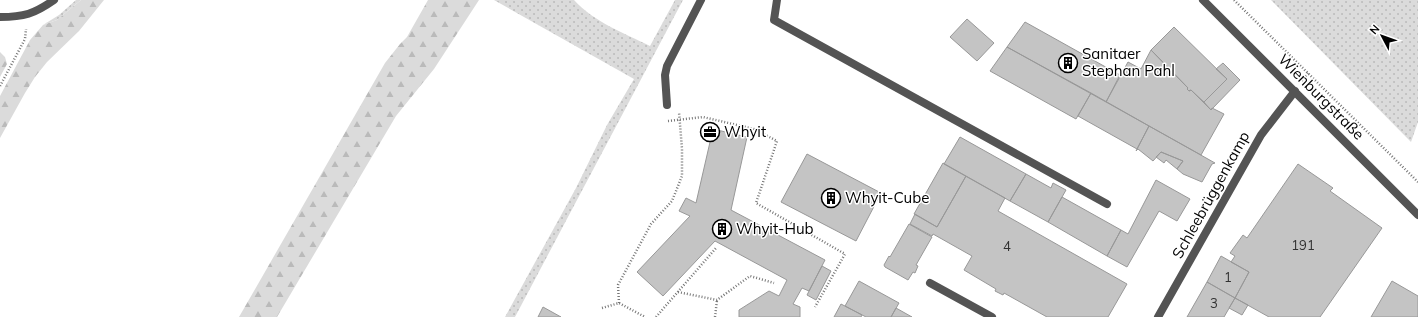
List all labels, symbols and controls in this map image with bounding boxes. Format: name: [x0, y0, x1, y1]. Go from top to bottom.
north arrow: [1362, 16, 1402, 56]
text: N: [1366, 22, 1382, 37]
place label: Sanitaer Stephan Pahl: [1082, 44, 1175, 80]
street label: Wienburgstraße: [1274, 50, 1368, 144]
building icon: Sanitaer Stephan Pahl: [1057, 52, 1079, 74]
office icon: Whyit: [699, 121, 721, 143]
place label: Whyit: [724, 122, 766, 141]
street label: Schleebrüggenkamp: [1168, 128, 1253, 262]
building icon: Whyit-Cube: [820, 187, 842, 209]
place label: Whyit-Cube: [845, 188, 929, 207]
building icon: Whyit-Hub: [711, 218, 733, 240]
place label: Whyit-Hub: [736, 219, 814, 238]
house number: 191: [1291, 237, 1315, 253]
house number: 4: [1003, 238, 1011, 254]
house number: 1: [1224, 269, 1232, 285]
house number: 3: [1210, 295, 1218, 311]

